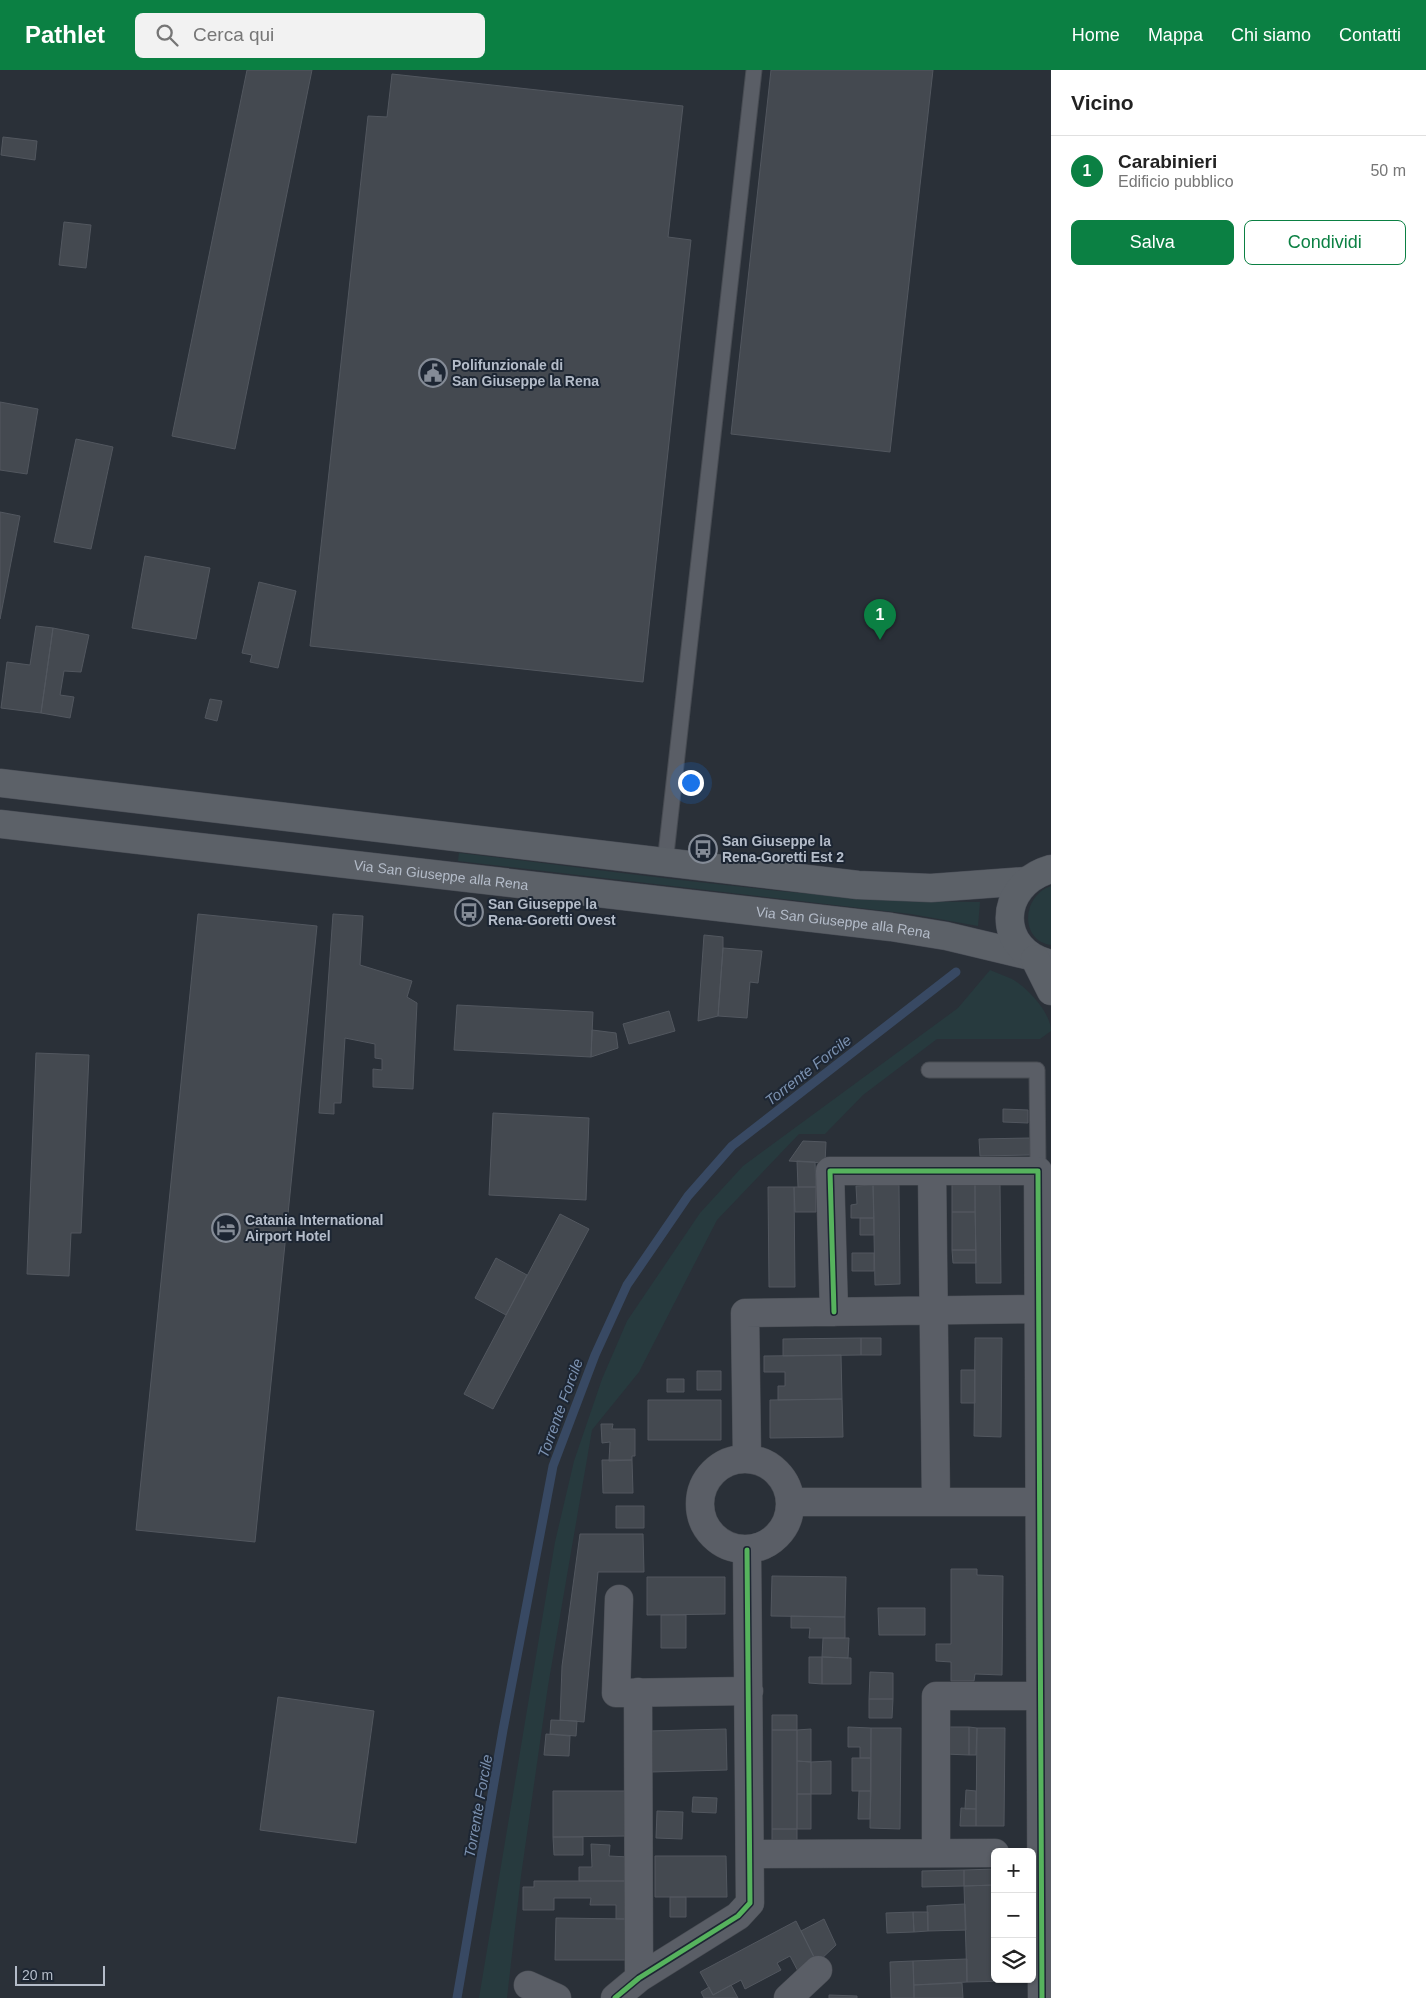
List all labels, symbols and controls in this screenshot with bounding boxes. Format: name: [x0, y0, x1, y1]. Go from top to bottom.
search box: [135, 13, 485, 58]
text: Pathlet: [25, 21, 105, 48]
icon: search: [153, 21, 181, 49]
text: Cerca qui: [193, 24, 274, 45]
text: Home: [1072, 25, 1120, 45]
text: Mappa: [1148, 25, 1203, 45]
text: Chi siamo: [1231, 25, 1311, 45]
text: Contatti: [1339, 25, 1401, 45]
text: Vicino: [1071, 91, 1134, 114]
text: Carabinieri: [1118, 151, 1217, 172]
text: 1: [1083, 162, 1091, 179]
text: 50 m: [1370, 162, 1406, 179]
text: Edificio pubblico: [1118, 173, 1234, 190]
button: Salva: [1071, 220, 1234, 265]
button: Condividi: [1244, 220, 1406, 265]
place label: Polifunzionale di San Giuseppe la Rena: [452, 357, 599, 389]
public building icon: Polifunzionale di San Giuseppe la Rena: [418, 358, 448, 388]
pin: 1: [864, 599, 896, 640]
your location: [678, 770, 704, 796]
place label: San Giuseppe la Rena-Goretti Est 2: [722, 833, 844, 865]
bus stop icon: San Giuseppe la Rena-Goretti Est 2: [688, 834, 718, 864]
street label: Via San Giuseppe alla Rena: [353, 857, 530, 893]
place label: San Giuseppe la Rena-Goretti Ovest: [488, 896, 616, 928]
bus stop icon: San Giuseppe la Rena-Goretti Ovest: [454, 897, 484, 927]
street label: Via San Giuseppe alla Rena: [755, 903, 932, 941]
water label: Torrente Forcile: [762, 1031, 854, 1109]
place label: Catania International Airport Hotel: [245, 1212, 383, 1244]
hotel icon: Catania International Airport Hotel: [211, 1213, 241, 1243]
water label: Torrente Forcile: [534, 1356, 586, 1460]
water label: Torrente Forcile: [461, 1753, 495, 1859]
map controls: [991, 1848, 1036, 1983]
button: +: [991, 1848, 1036, 1893]
button: −: [991, 1893, 1036, 1938]
button: layers: [991, 1938, 1036, 1983]
scale bar: [15, 1963, 105, 1986]
text: 20 m: [22, 1967, 53, 1983]

